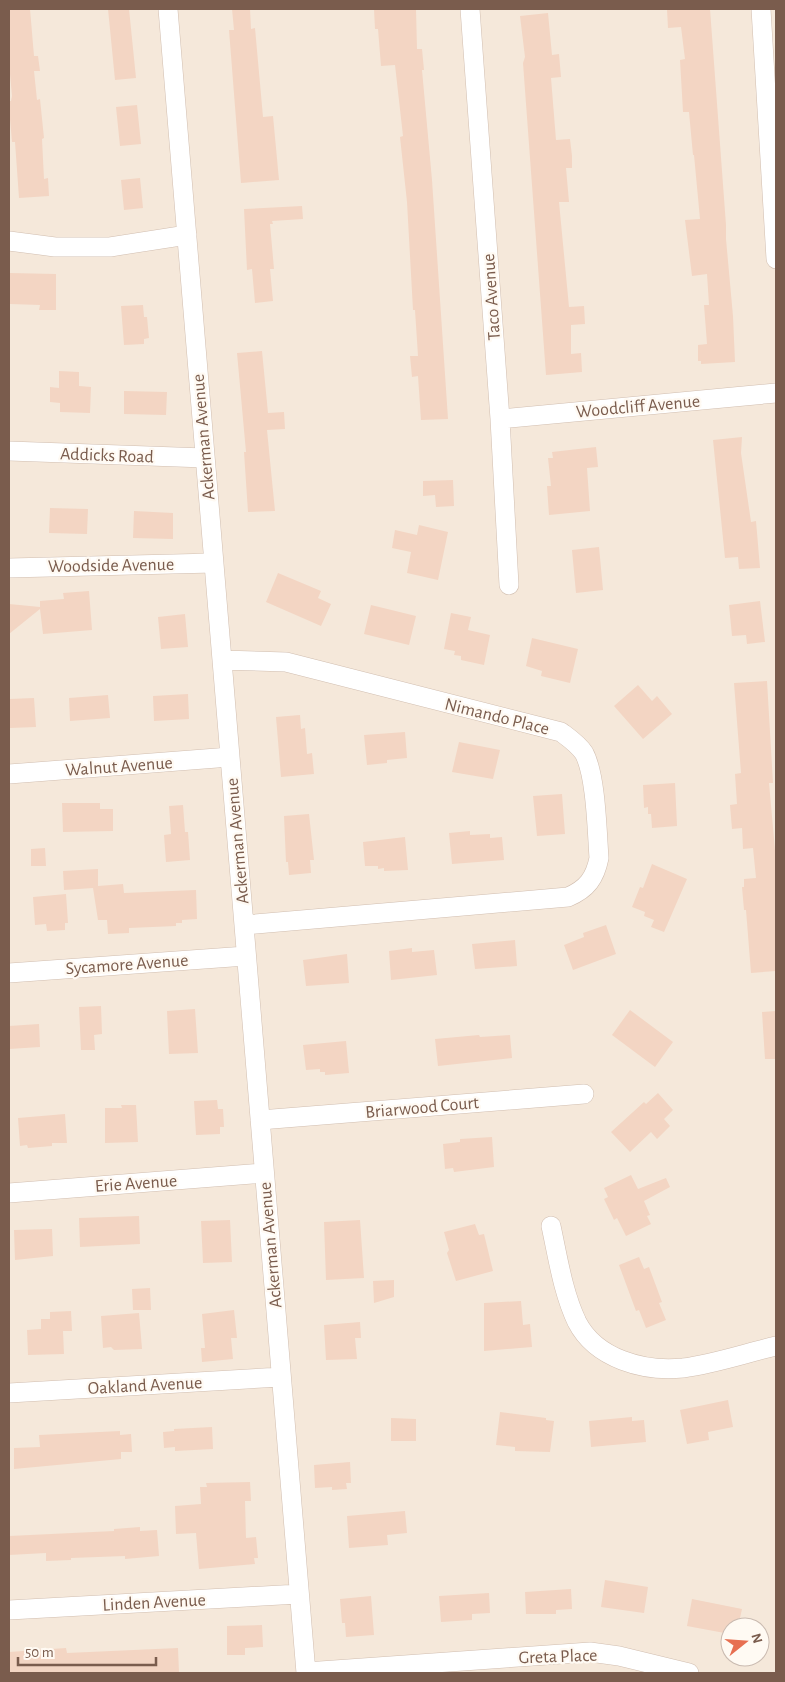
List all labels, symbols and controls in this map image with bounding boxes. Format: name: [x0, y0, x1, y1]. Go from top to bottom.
street label: Taco Avenue: [480, 253, 504, 341]
street label: Ackerman Avenue: [190, 373, 218, 501]
street label: Woodcliff Avenue: [575, 393, 701, 421]
street label: Addicks Road: [60, 445, 154, 467]
street label: Woodside Avenue: [48, 556, 174, 576]
street label: Nimando Place: [443, 695, 551, 739]
street label: Walnut Avenue: [65, 754, 173, 780]
street label: Ackerman Avenue: [224, 777, 252, 905]
street label: Sycamore Avenue: [65, 952, 189, 978]
street label: Briarwood Court: [364, 1094, 480, 1122]
street label: Erie Avenue: [94, 1172, 178, 1196]
street label: Ackerman Avenue: [257, 1181, 285, 1309]
street label: Oakland Avenue: [87, 1374, 203, 1398]
street label: Linden Avenue: [102, 1591, 206, 1615]
north arrow: [720, 1617, 770, 1667]
text: N: [748, 1632, 765, 1645]
scale bar: [18, 1634, 155, 1666]
text: 50 m: [25, 1645, 54, 1660]
street label: Greta Place: [518, 1647, 598, 1667]

